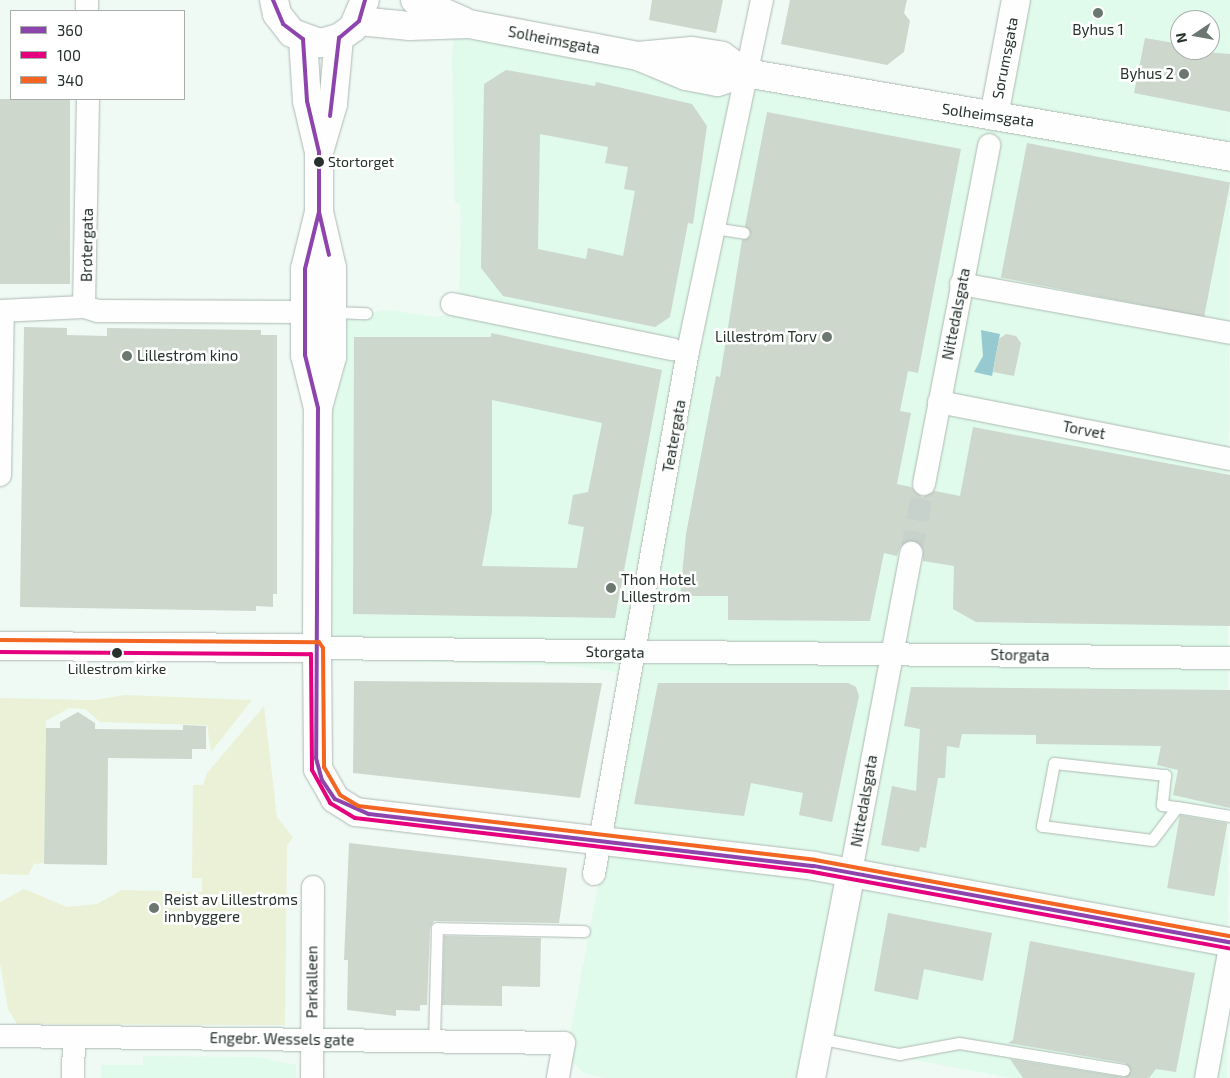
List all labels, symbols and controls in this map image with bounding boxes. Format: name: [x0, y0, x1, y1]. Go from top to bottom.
marker: Byhus 1: [1092, 7, 1104, 19]
legend: [10, 10, 185, 100]
north arrow: [1170, 10, 1220, 60]
street label: Sørumsgata: [988, 16, 1022, 100]
text: 360: [57, 21, 83, 39]
place label: Byhus 1: [1072, 21, 1124, 39]
street label: Solheimsgata: [507, 22, 601, 58]
text: N: [1171, 31, 1190, 45]
text: 100: [57, 46, 81, 64]
place label: Byhus 2: [1120, 65, 1174, 83]
marker: Byhus 2: [1178, 68, 1190, 80]
text: 340: [57, 71, 84, 89]
street label: Solheimsgata: [941, 100, 1035, 130]
place label: Stortorget: [328, 154, 394, 170]
marker: Stortorget: [314, 157, 324, 167]
street label: Brøtergata: [77, 208, 97, 282]
street label: Nittedalsgata: [938, 267, 974, 361]
place label: Lillestrøm Torv: [715, 328, 817, 346]
marker: Lillestrøm Torv: [821, 331, 833, 343]
place label: Lillestrøm kino: [137, 347, 238, 365]
marker: Lillestrøm kino: [121, 350, 133, 362]
street label: Teatergata: [659, 398, 689, 474]
street label: Torvet: [1061, 417, 1107, 443]
place label: Thon Hotel Lillestrøm: [621, 570, 696, 605]
marker: Thon Hotel Lillestrøm: [605, 582, 617, 594]
street label: Storgata: [585, 642, 645, 662]
street label: Storgata: [990, 645, 1050, 665]
marker: Lillestrøm kirke: [112, 648, 122, 658]
place label: Lillestrøm kirke: [68, 661, 166, 677]
street label: Nittedalsgata: [847, 754, 881, 848]
place label: Reist av Lillestrøms innbyggere: [164, 890, 298, 925]
marker: Reist av Lillestrøms innbyggere: [148, 902, 160, 914]
street label: Parkalleen: [303, 946, 321, 1018]
street label: Engebr. Wessels gate: [209, 1029, 355, 1049]

